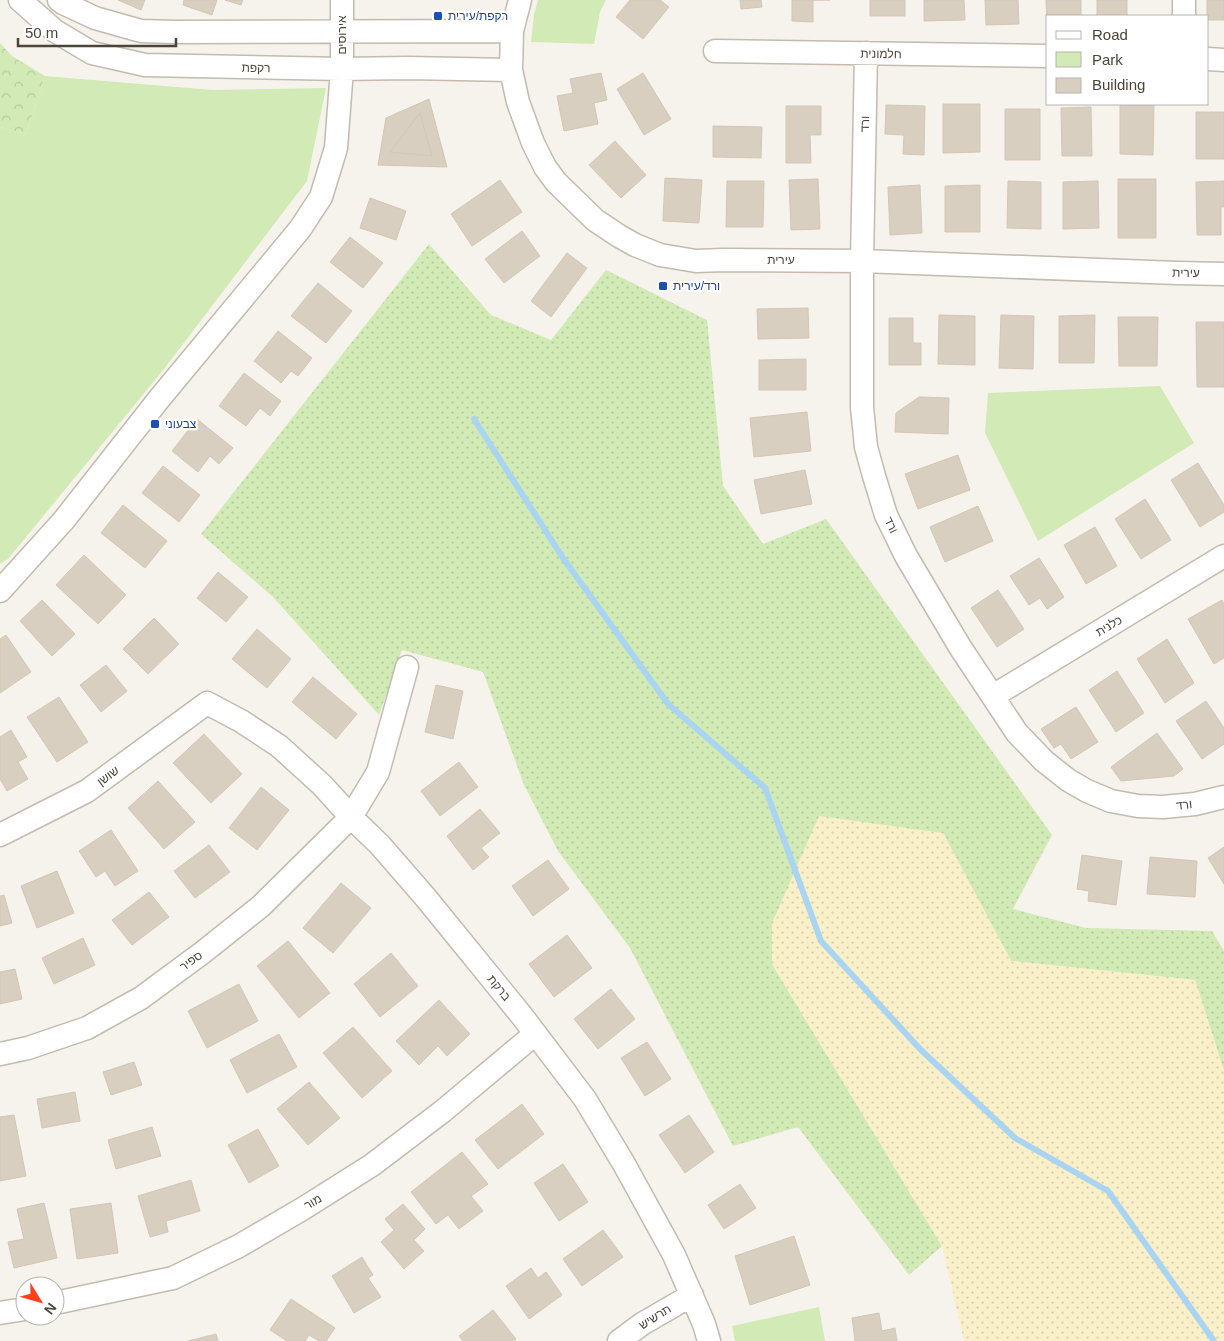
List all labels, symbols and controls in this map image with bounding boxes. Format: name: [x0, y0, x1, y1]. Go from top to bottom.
place label: רקפת/עירית: [448, 9, 508, 23]
marker: רקפת/עירית: [432, 10, 444, 22]
scale bar: [18, 15, 175, 47]
street label: אירוסים: [335, 15, 349, 55]
legend: [1046, 15, 1209, 105]
text: 50 m: [25, 24, 58, 41]
text: Road: [1092, 26, 1128, 43]
street label: חלמונית: [860, 47, 902, 61]
text: Park: [1092, 51, 1123, 68]
street label: רקפת: [241, 61, 271, 75]
text: Building: [1092, 76, 1145, 93]
street label: ורד: [858, 116, 872, 132]
street label: עירית: [767, 253, 795, 267]
street label: עירית: [1172, 266, 1200, 280]
place label: ורד/עירית: [673, 279, 720, 293]
marker: ורד/עירית: [657, 280, 669, 292]
place label: צבעוני: [165, 417, 197, 431]
marker: צבעוני: [149, 418, 161, 430]
street label: ורד: [881, 515, 901, 535]
street label: כלנית: [1093, 613, 1125, 639]
street label: שושן: [94, 763, 122, 789]
street label: ורד: [1175, 797, 1193, 813]
street label: ספיר: [177, 948, 205, 974]
street label: ברקת: [484, 972, 514, 1004]
street label: מור: [302, 1191, 324, 1213]
north arrow: [15, 1276, 65, 1326]
text: N: [41, 1300, 60, 1318]
street label: תרשיש: [636, 1302, 674, 1332]

